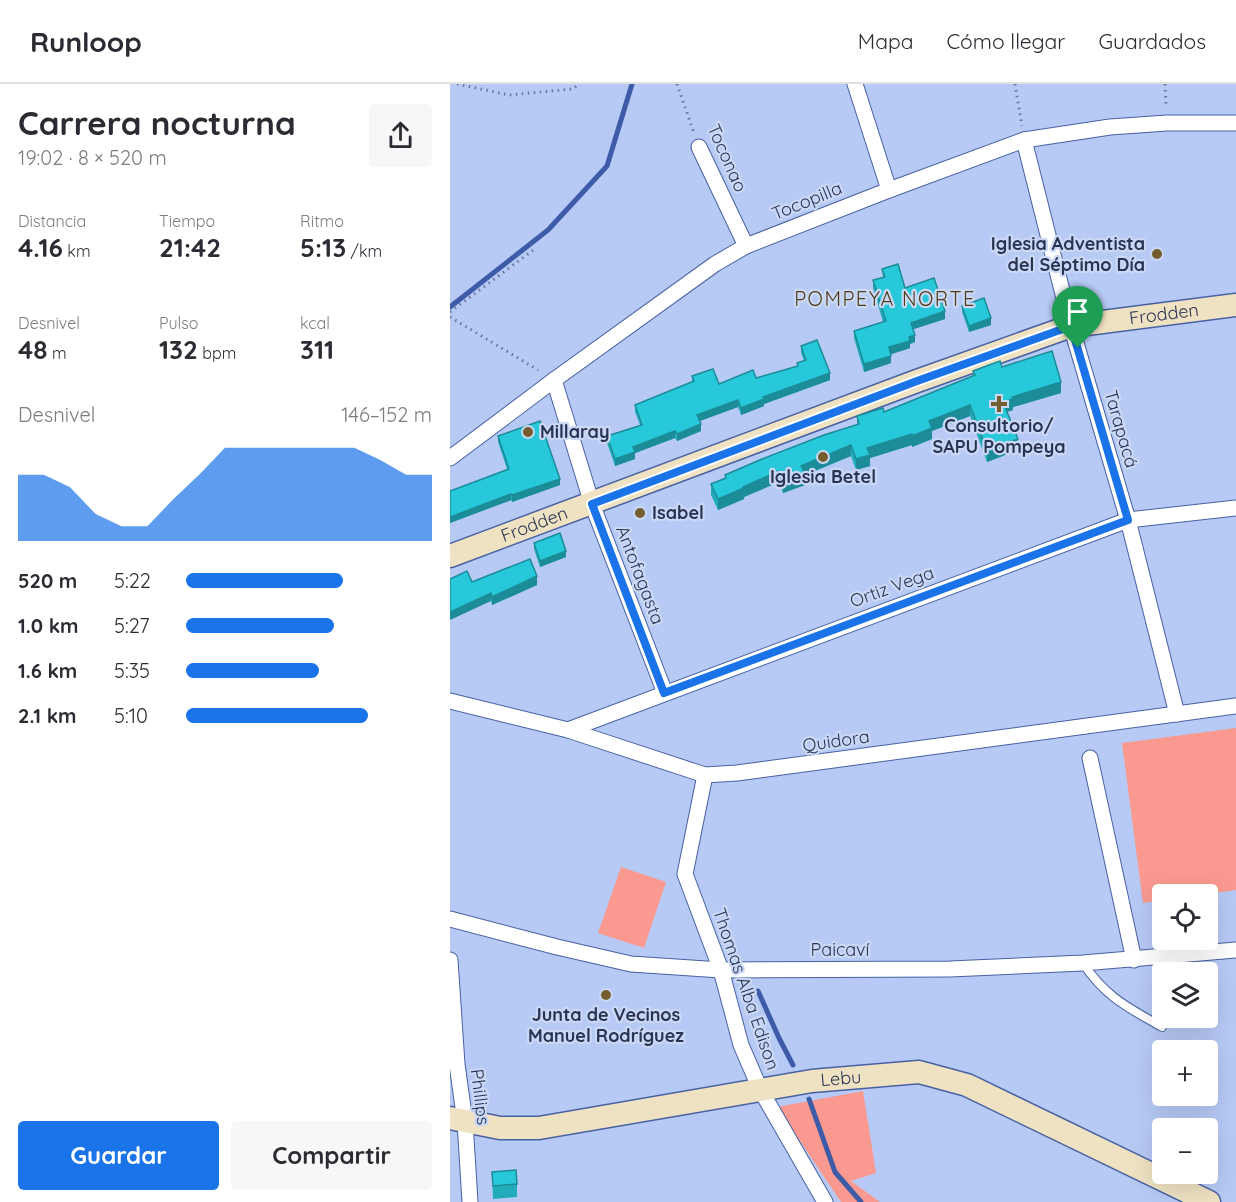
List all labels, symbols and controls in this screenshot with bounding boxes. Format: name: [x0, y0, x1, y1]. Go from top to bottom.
text: Runloop: [30, 24, 142, 59]
text: Mapa: [858, 28, 913, 54]
text: Cómo llegar: [946, 28, 1065, 54]
text: Guardados: [1098, 28, 1206, 54]
text: Carrera nocturna: [18, 102, 296, 143]
button: share: [369, 104, 432, 167]
street label: Toconao: [702, 120, 753, 195]
text: 19:02 · 8 × 520 m: [18, 145, 167, 170]
street label: Tocopilla: [768, 176, 845, 225]
text: Distancia: [18, 211, 86, 231]
text: Tiempo: [159, 211, 215, 231]
text: Ritmo: [300, 211, 344, 231]
text: 4.16: [18, 231, 63, 264]
text: 21:42: [159, 231, 221, 264]
text: 5:13: [300, 231, 346, 264]
place label: Iglesia Adventista del Séptimo Día: [991, 232, 1145, 276]
text: km: [63, 241, 91, 261]
text: /km: [346, 241, 382, 261]
marker: Iglesia Adventista del Séptimo Día: [1150, 247, 1164, 261]
district label: POMPEYA NORTE: [794, 286, 976, 311]
pin: [1052, 286, 1103, 348]
icon: arrive: [1061, 295, 1094, 328]
street label: Frodden: [1128, 298, 1200, 329]
text: Desnivel: [18, 313, 80, 333]
text: Pulso: [159, 313, 198, 333]
text: kcal: [300, 313, 330, 333]
text: 48: [18, 333, 48, 366]
text: 132: [159, 333, 198, 366]
text: 311: [300, 333, 334, 366]
text: m: [48, 343, 67, 363]
text: bpm: [198, 343, 236, 363]
street label: Tarapacá: [1099, 387, 1144, 470]
marker: Consultorio/ SAPU Pompeya: [990, 395, 1008, 413]
text: Desnivel: [18, 402, 95, 427]
text: 146–152 m: [341, 402, 432, 427]
place label: Consultorio/ SAPU Pompeya: [932, 414, 1066, 458]
place label: Millaray: [540, 420, 609, 443]
marker: Millaray: [521, 425, 535, 439]
marker: Iglesia Betel: [816, 450, 830, 464]
place label: Iglesia Betel: [770, 465, 876, 488]
street label: Frodden: [497, 501, 571, 547]
place label: Isabel: [652, 501, 704, 524]
marker: Isabel: [633, 506, 647, 520]
street label: Antofagasta: [611, 522, 670, 627]
street label: Ortiz Vega: [847, 561, 937, 612]
text: 520 m: [18, 568, 77, 593]
text: 5:22: [114, 568, 151, 593]
text: 1.0 km: [18, 613, 78, 638]
text: 5:27: [114, 613, 150, 638]
text: 1.6 km: [18, 658, 77, 683]
text: 5:35: [114, 658, 150, 683]
text: 2.1 km: [18, 703, 77, 728]
text: 5:10: [114, 703, 148, 728]
street label: Quidora: [801, 724, 871, 757]
map controls: [1152, 884, 1218, 1184]
button: locate: [1152, 884, 1218, 950]
street label: Thomas Alba Edison: [708, 905, 785, 1073]
street label: Paicaví: [811, 938, 870, 961]
button: layers: [1152, 962, 1218, 1028]
marker: Junta de Vecinos Manuel Rodríguez: [599, 988, 613, 1002]
place label: Junta de Vecinos Manuel Rodríguez: [528, 1003, 684, 1047]
button: +: [1152, 1040, 1218, 1106]
street label: Lebu: [819, 1065, 862, 1091]
street label: Phillips: [466, 1068, 495, 1126]
button: −: [1152, 1118, 1218, 1184]
button: Guardar: [18, 1121, 219, 1190]
button: Compartir: [231, 1121, 432, 1190]

